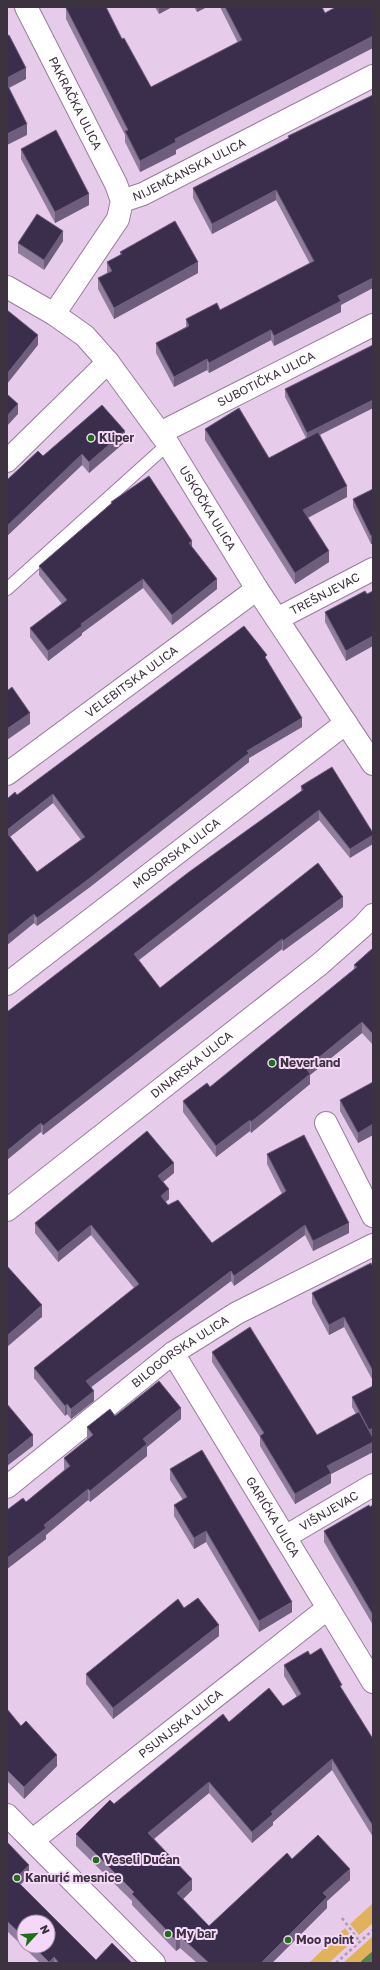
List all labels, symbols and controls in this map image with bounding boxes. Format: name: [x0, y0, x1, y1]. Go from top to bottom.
street label: PAKRAČKA ULICA: [46, 54, 105, 152]
street label: NIJEMČANSKA ULICA: [130, 135, 248, 204]
street label: SUBOTIČKA ULICA: [215, 348, 317, 410]
place label: Kliper: [99, 430, 134, 445]
marker: Kliper: [86, 433, 96, 443]
street label: USKOČKA ULICA: [176, 463, 240, 553]
street label: TREŠNJEVAC: [287, 569, 362, 618]
street label: VELEBITSKA ULICA: [82, 642, 181, 721]
street label: MOSORSKA ULICA: [129, 815, 223, 892]
street label: DINARSKA ULICA: [147, 1028, 235, 1101]
place label: Neverland: [280, 1055, 340, 1070]
marker: Neverland: [267, 1058, 277, 1068]
street label: BILOGORSKA ULICA: [128, 1312, 231, 1390]
street label: GARIĆKA ULICA: [243, 1474, 303, 1560]
street label: VIŠNJEVAC: [297, 1487, 361, 1534]
street label: PSUNJSKA ULICA: [135, 1686, 225, 1761]
place label: Veseli Dućan: [104, 1852, 180, 1867]
marker: Veseli Dućan: [91, 1855, 101, 1865]
place label: Kanurić mesnice: [25, 1870, 122, 1885]
marker: Kanurić mesnice: [12, 1873, 22, 1883]
north arrow: [16, 1914, 56, 1954]
text: N: [38, 1923, 53, 1936]
place label: My bar: [176, 1926, 216, 1941]
marker: My bar: [163, 1929, 173, 1939]
place label: Moo point: [296, 1932, 354, 1947]
marker: Moo point: [283, 1935, 293, 1945]

